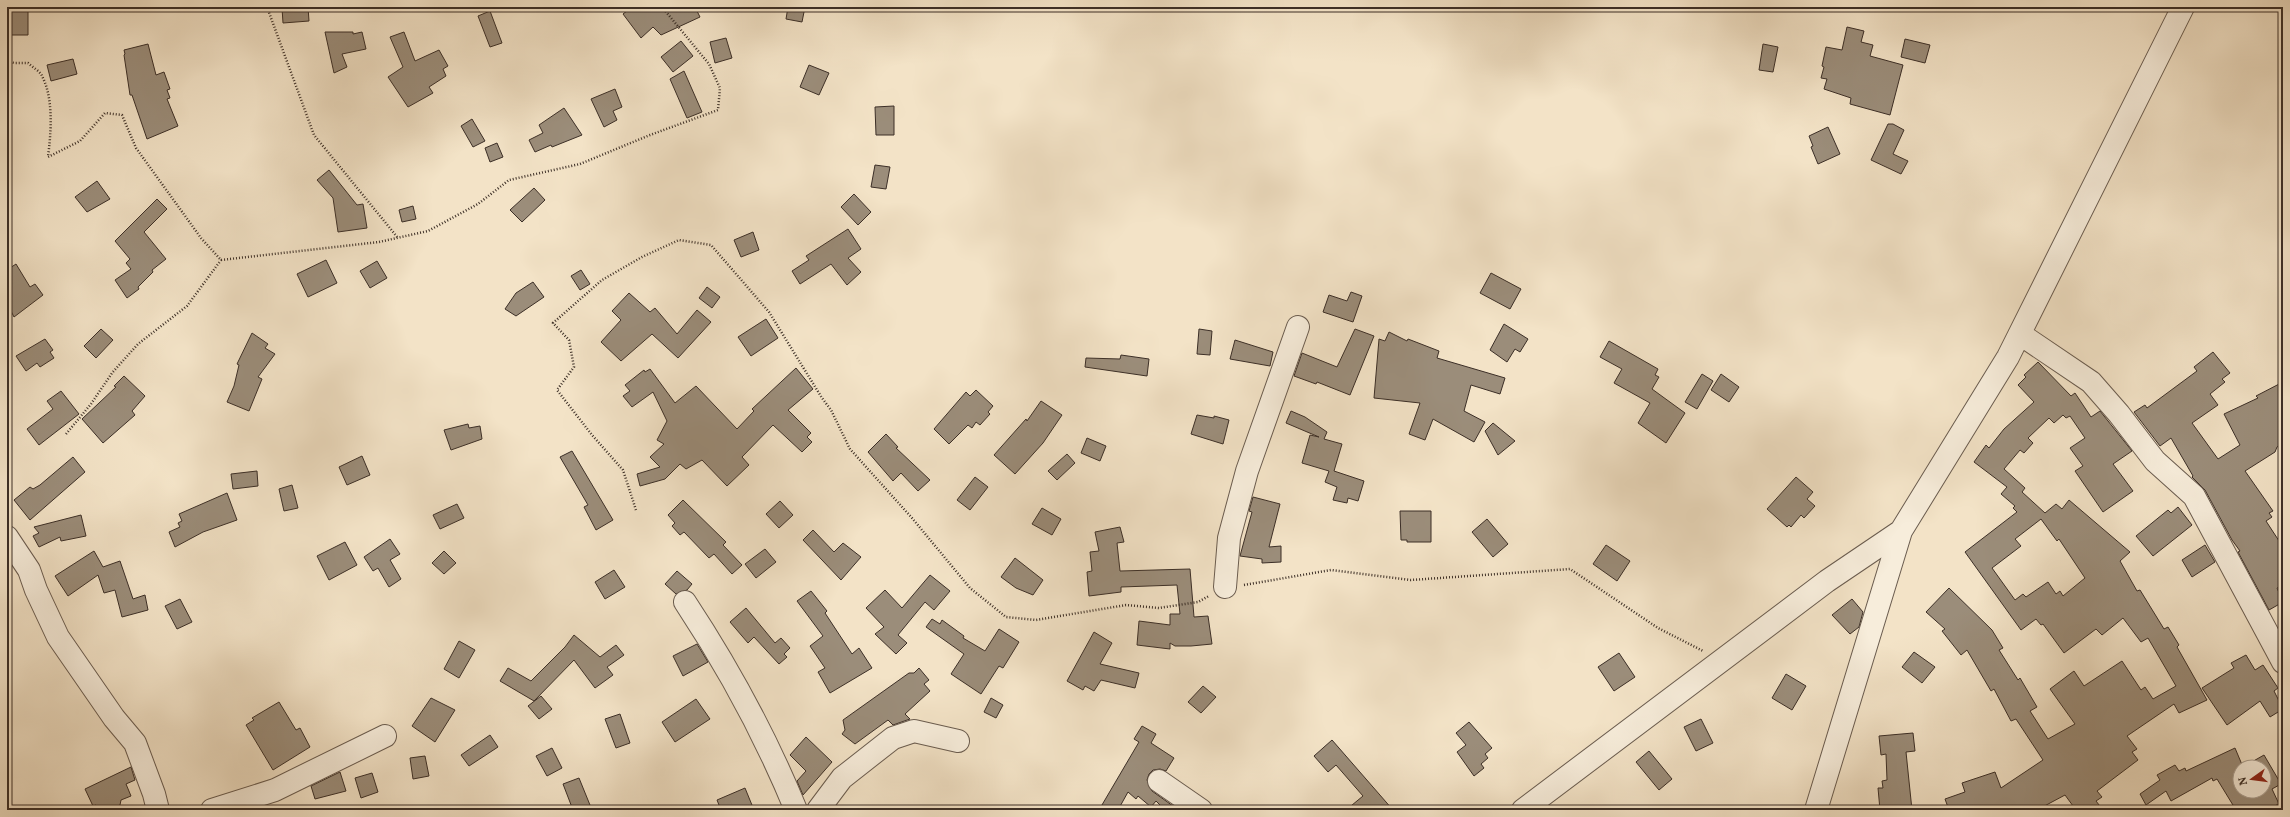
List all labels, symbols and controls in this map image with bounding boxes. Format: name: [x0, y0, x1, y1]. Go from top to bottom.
north arrow: [2232, 759, 2272, 799]
text: N: [2236, 775, 2252, 787]

